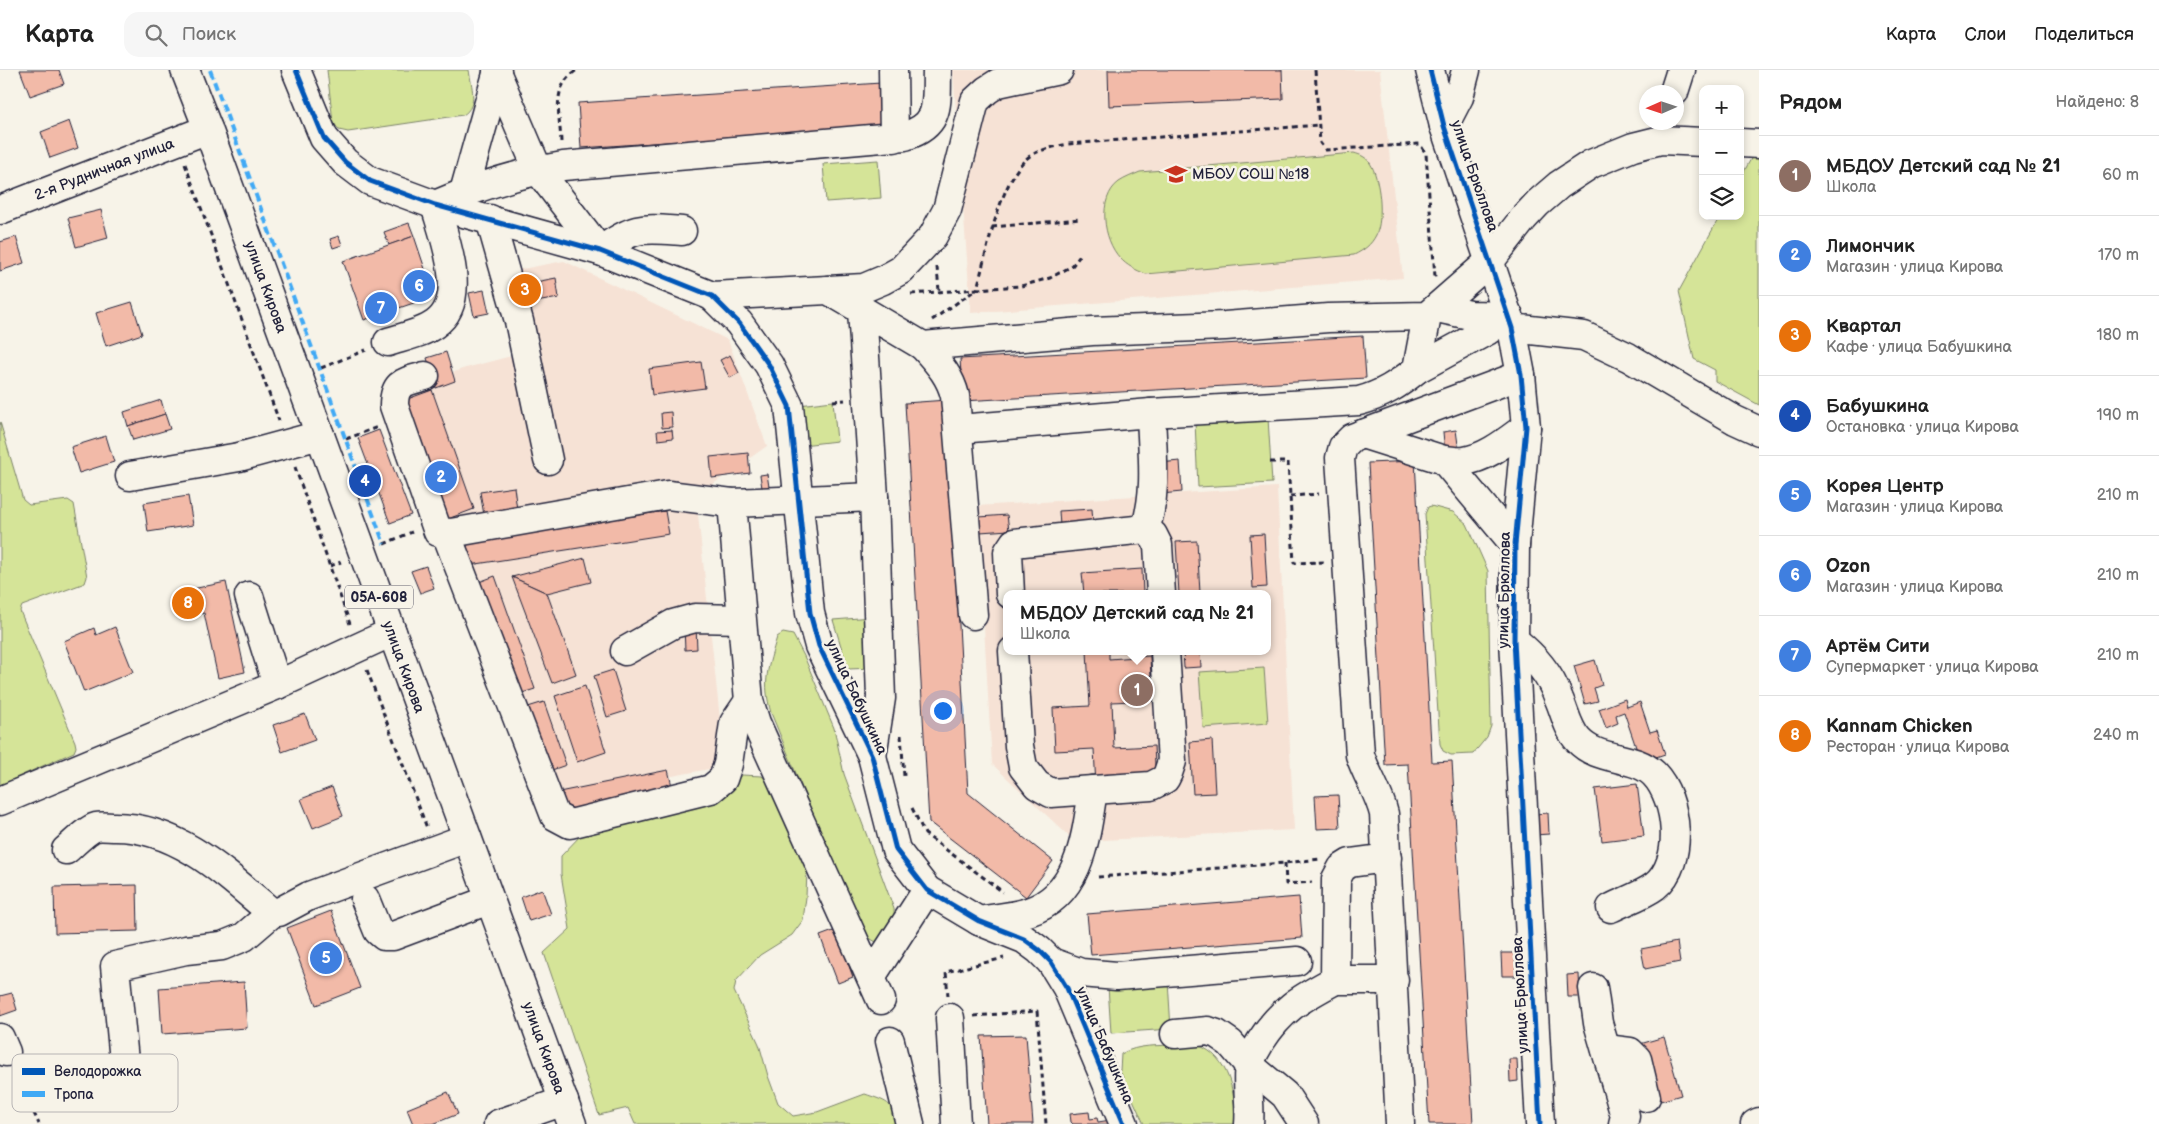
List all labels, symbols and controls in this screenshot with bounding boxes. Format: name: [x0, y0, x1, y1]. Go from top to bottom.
search box: [124, 12, 474, 57]
text: Карта: [25, 20, 94, 49]
icon: search: [142, 21, 170, 49]
text: Поиск: [182, 23, 236, 46]
text: Карта: [1886, 24, 1936, 45]
text: Слои: [1964, 24, 2006, 45]
text: Поделиться: [2034, 24, 2134, 45]
north arrow: [1639, 85, 1684, 130]
map controls: [1699, 85, 1744, 220]
button: +: [1699, 85, 1744, 130]
text: Рядом: [1779, 90, 1842, 115]
text: Найдено: 8: [2056, 93, 2139, 112]
street label: улица Брюллова: [1446, 118, 1503, 235]
button: −: [1699, 130, 1744, 175]
street label: 2-я Рудничная улица: [32, 134, 177, 205]
text: МБДОУ Детский сад № 21: [1826, 155, 2061, 178]
school or university icon: МБОУ СОШ №18: [1163, 161, 1189, 187]
place label: МБОУ СОШ №18: [1192, 165, 1309, 184]
text: 1: [1792, 166, 1798, 185]
text: 60 m: [2102, 166, 2139, 185]
button: layers: [1699, 175, 1744, 220]
text: Школа: [1826, 178, 1876, 197]
text: Лимончик: [1826, 235, 1915, 258]
street label: улица Кирова: [240, 239, 291, 336]
text: 2: [1790, 246, 1800, 265]
text: 170 m: [2098, 246, 2139, 265]
text: Магазин · улица Кирова: [1826, 258, 2003, 277]
pin: 6: [403, 267, 435, 305]
pin: 3: [509, 271, 541, 309]
pin: 7: [365, 289, 397, 327]
text: Квартал: [1826, 315, 1901, 338]
text: 3: [1790, 326, 1800, 345]
text: 180 m: [2097, 326, 2139, 345]
text: Кафе · улица Бабушкина: [1826, 338, 2012, 357]
text: Бабушкина: [1826, 395, 1929, 418]
text: 4: [1790, 406, 1800, 425]
text: 190 m: [2097, 406, 2139, 425]
text: Остановка · улица Кирова: [1826, 418, 2019, 437]
pin: 2: [425, 458, 457, 496]
pin: 4: [349, 462, 381, 500]
text: Корея Центр: [1826, 475, 1944, 498]
text: 5: [1790, 486, 1800, 505]
text: 210 m: [2097, 486, 2139, 505]
text: Магазин · улица Кирова: [1826, 498, 2003, 517]
street label: улица Брюллова: [1494, 531, 1515, 649]
text: Ozon: [1826, 555, 1870, 578]
text: 6: [1790, 566, 1800, 585]
text: 210 m: [2097, 566, 2139, 585]
text: Магазин · улица Кирова: [1826, 578, 2003, 597]
pin: 8: [172, 584, 204, 622]
road number: 05А-608: [345, 586, 413, 608]
popup: [1003, 590, 1271, 655]
text: МБДОУ Детский сад № 21: [1020, 602, 1254, 625]
street label: улица Кирова: [378, 619, 429, 716]
text: Школа: [1020, 625, 1070, 644]
text: Артём Сити: [1826, 635, 1930, 658]
street label: улица Бабушкина: [821, 636, 892, 758]
text: 7: [1791, 646, 1799, 665]
text: 210 m: [2097, 646, 2139, 665]
text: Супермаркет · улица Кирова: [1826, 658, 2039, 677]
pin: 1: [1121, 671, 1153, 709]
your location: [930, 698, 956, 724]
text: Kannam Chicken: [1826, 715, 1973, 738]
text: 8: [1790, 726, 1800, 745]
text: 240 m: [2093, 726, 2139, 745]
text: Ресторан · улица Кирова: [1826, 738, 2009, 757]
street label: улица Брюллова: [1508, 936, 1533, 1054]
pin: 5: [310, 939, 342, 977]
street label: улица Бабушкина: [1071, 984, 1138, 1107]
street label: улица Кирова: [518, 1000, 569, 1097]
legend: [12, 1054, 178, 1112]
text: Велодорожка: [54, 1063, 142, 1080]
text: Тропа: [54, 1086, 94, 1103]

